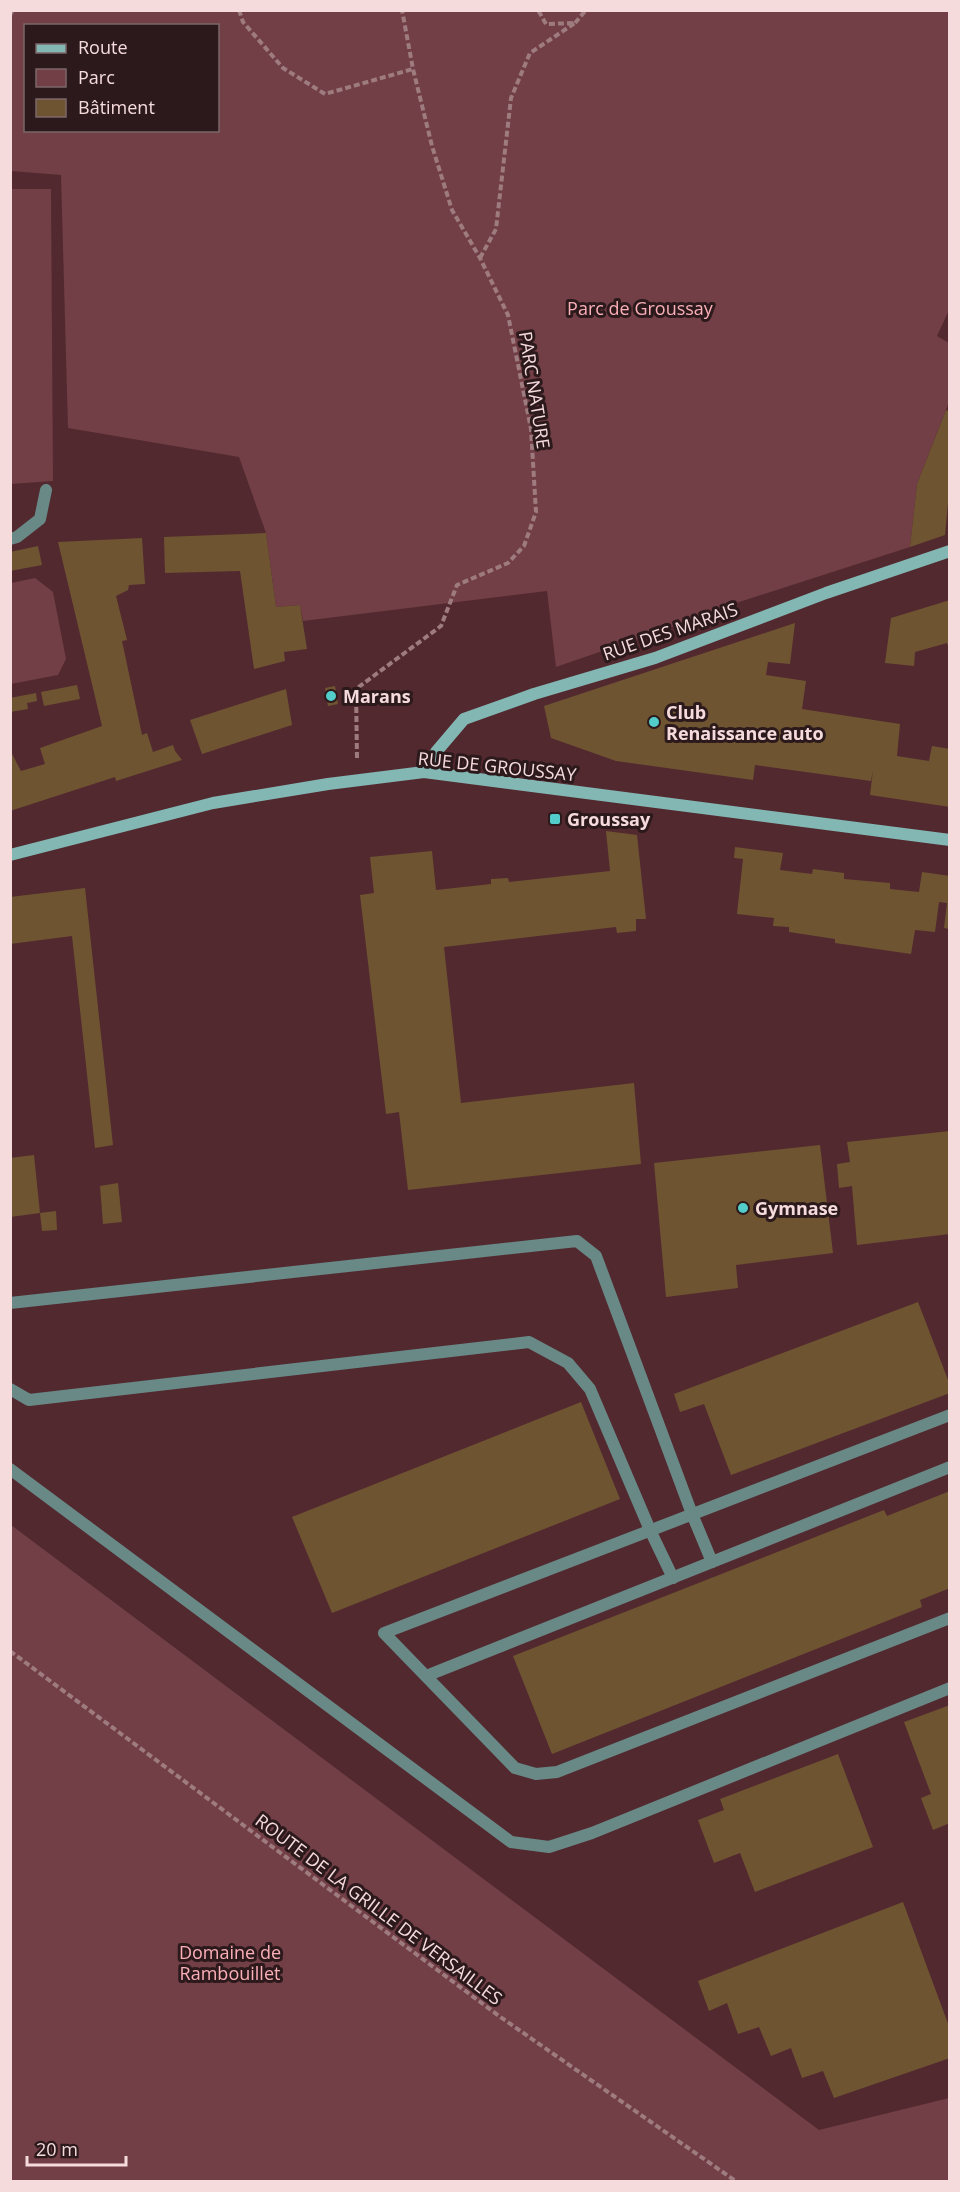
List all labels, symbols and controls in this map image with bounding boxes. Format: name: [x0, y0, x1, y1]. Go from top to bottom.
legend: [24, 24, 219, 132]
text: Route: [78, 35, 128, 59]
text: Parc: [78, 65, 115, 89]
text: Bâtiment: [78, 95, 155, 119]
park label: Parc de Groussay: [567, 296, 714, 320]
street label: PARC NATURE: [514, 330, 556, 450]
street label: RUE DES MARAIS: [599, 597, 741, 665]
place label: Marans: [343, 684, 411, 708]
marker: Marans: [324, 689, 338, 703]
place label: Club Renaissance auto: [666, 700, 824, 745]
marker: Club Renaissance auto: [647, 715, 661, 729]
street label: RUE DE GROUSSAY: [417, 746, 578, 786]
place label: Groussay: [567, 807, 651, 831]
marker: Groussay: [548, 812, 562, 826]
place label: Gymnase: [755, 1196, 838, 1220]
marker: Gymnase: [736, 1201, 750, 1215]
street label: ROUTE DE LA GRILLE DE VERSAILLES: [251, 1808, 507, 2010]
park label: Domaine de Rambouillet: [179, 1940, 281, 1985]
scale bar: [27, 2129, 126, 2167]
text: 20 m: [36, 2137, 78, 2161]

